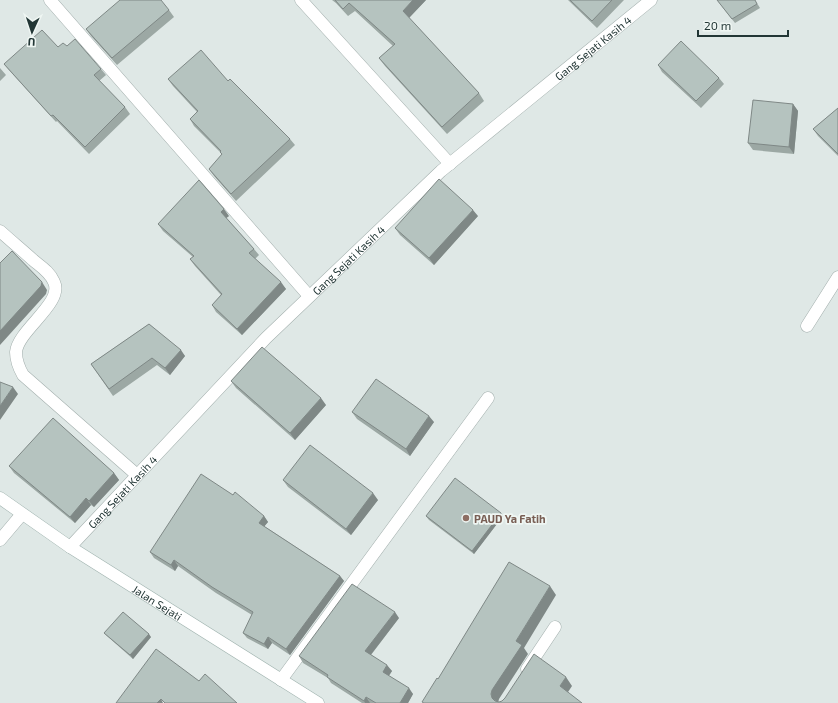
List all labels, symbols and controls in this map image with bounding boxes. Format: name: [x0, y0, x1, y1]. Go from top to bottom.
north arrow: [12, 12, 52, 52]
street label: Gang Sejati Kasih 4: [552, 12, 634, 82]
scale bar: [698, 12, 788, 38]
text: 20 m: [704, 18, 731, 32]
text: U: [27, 36, 36, 49]
street label: Gang Sejati Kasih 4: [309, 222, 387, 297]
street label: Gang Sejati Kasih 4: [85, 452, 159, 531]
place label: PAUD Ya Fatih: [474, 512, 546, 525]
marker: PAUD Ya Fatih: [461, 513, 471, 523]
street label: Jalan Sejati: [131, 582, 185, 622]

